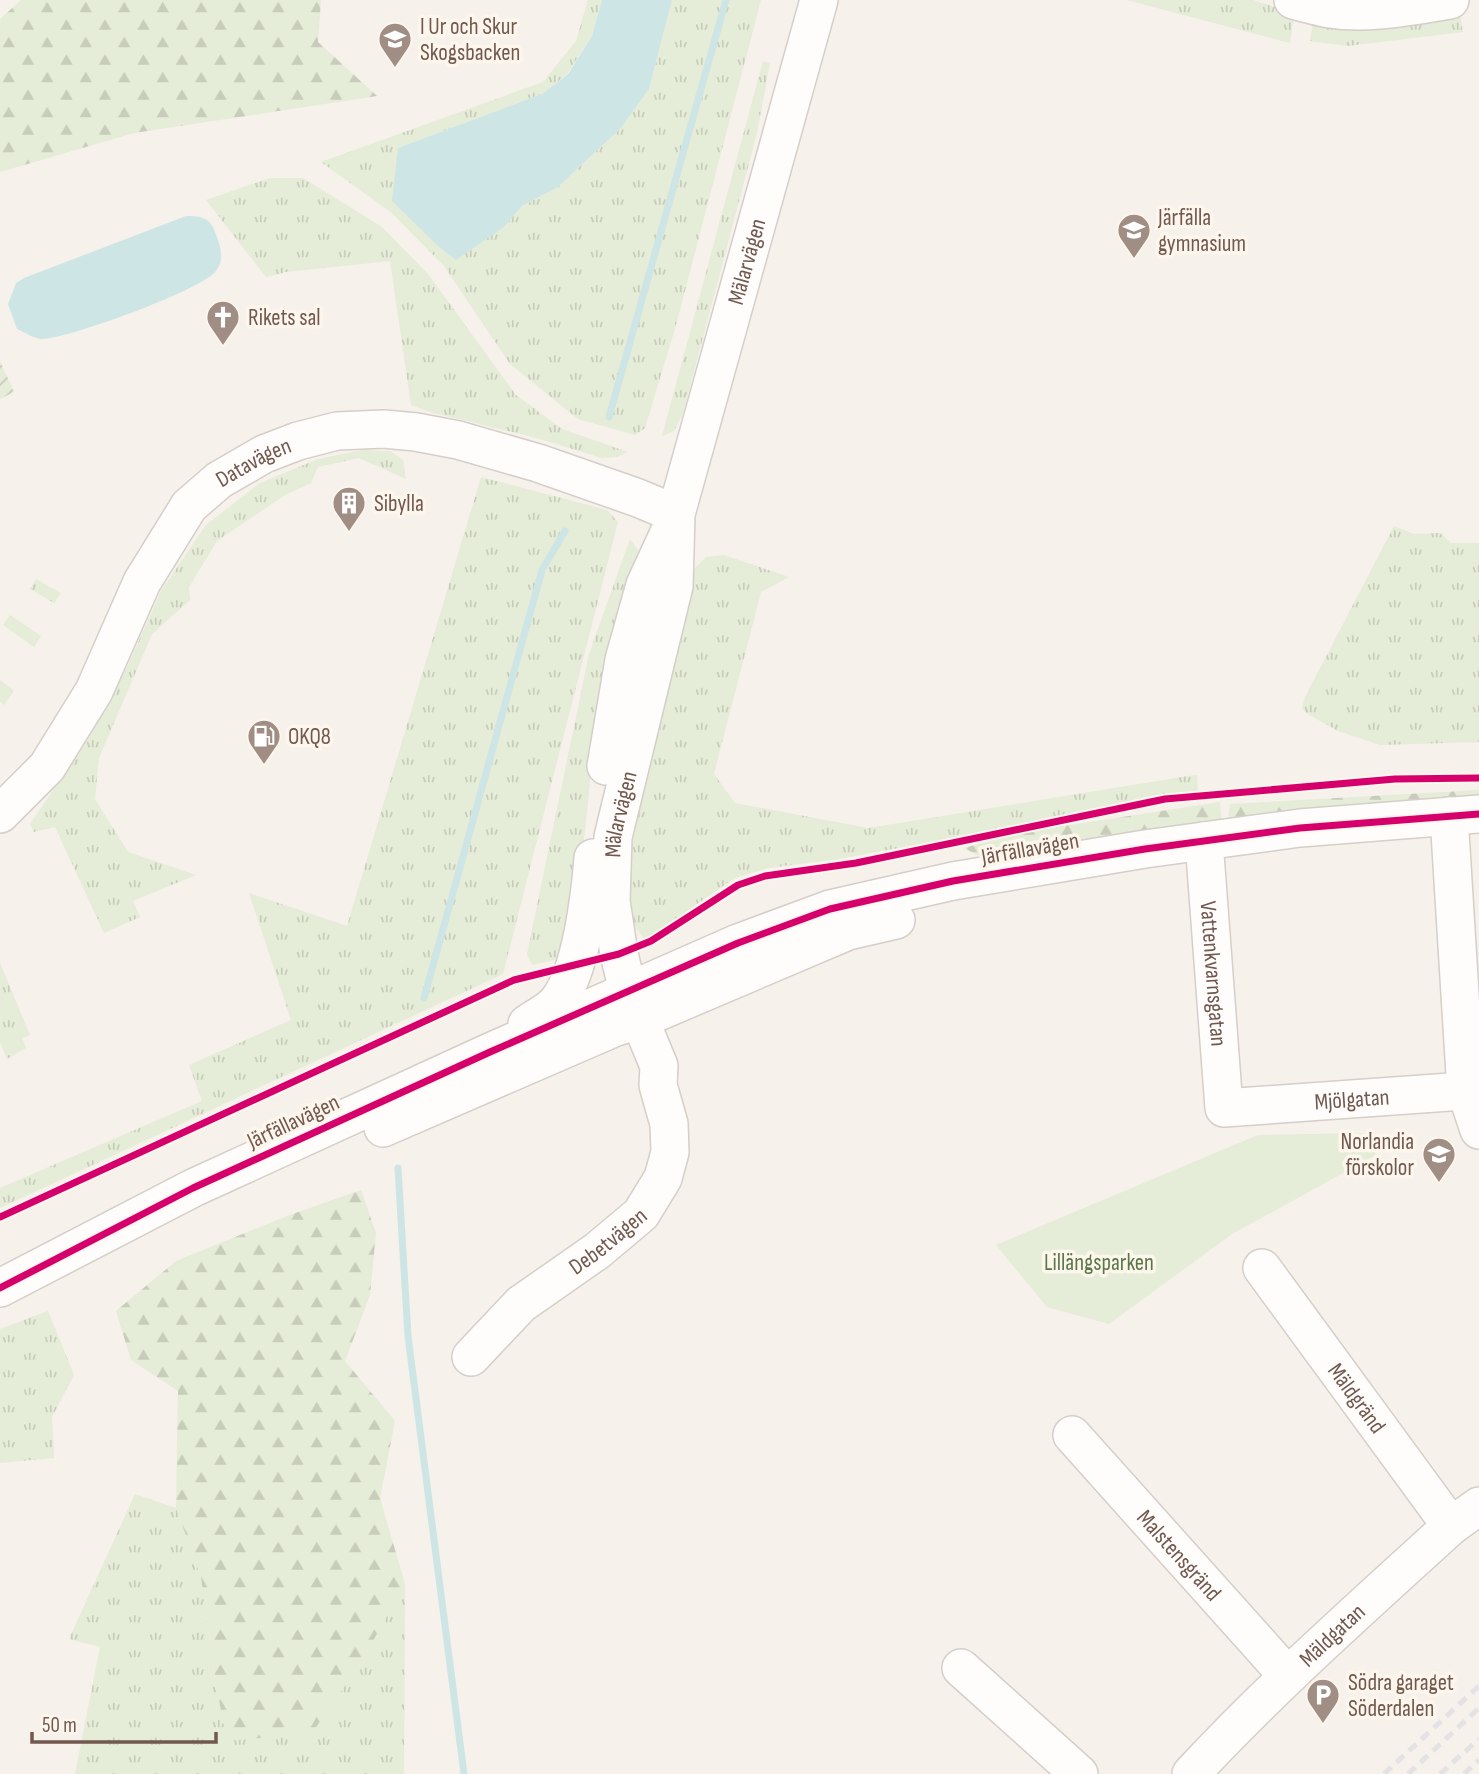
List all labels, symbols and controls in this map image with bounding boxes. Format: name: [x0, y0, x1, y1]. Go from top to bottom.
place label: I Ur och Skur Skogsbacken: [420, 13, 520, 67]
school or university icon: I Ur och Skur Skogsbacken: [376, 20, 414, 69]
place label: Järfälla gymnasium: [1157, 204, 1246, 258]
school or university icon: Järfälla gymnasium: [1115, 211, 1153, 260]
street label: Mälarvägen: [722, 216, 773, 308]
church icon: Rikets sal: [204, 298, 242, 347]
place label: Rikets sal: [248, 304, 321, 332]
street label: Datavägen: [211, 432, 295, 494]
building icon: Sibylla: [330, 484, 368, 533]
place label: Sibylla: [374, 490, 424, 518]
fuel station icon: OKQ8: [245, 717, 283, 766]
place label: OKQ8: [288, 723, 331, 751]
street label: Mälarvägen: [599, 768, 644, 858]
street label: Järfällavägen: [978, 827, 1081, 872]
street label: Vattenkvarnsgatan: [1194, 900, 1232, 1047]
street label: Mjölgatan: [1314, 1083, 1390, 1117]
street label: Järfällavägen: [242, 1088, 344, 1156]
place label: Norlandia förskolor: [1340, 1128, 1414, 1182]
school or university icon: Norlandia förskolor: [1420, 1135, 1458, 1184]
street label: Debetvägen: [564, 1202, 653, 1281]
park label: Lillängsparken: [1044, 1249, 1154, 1277]
street label: Mäldgränd: [1321, 1358, 1391, 1439]
street label: Malstensgränd: [1131, 1504, 1227, 1607]
street label: Mäldgatan: [1294, 1598, 1371, 1673]
place label: Södra garaget Söderdalen: [1348, 1669, 1454, 1723]
parking icon: Södra garaget Söderdalen: [1304, 1676, 1342, 1725]
scale bar: [32, 1700, 215, 1744]
text: 50 m: [42, 1713, 77, 1738]

